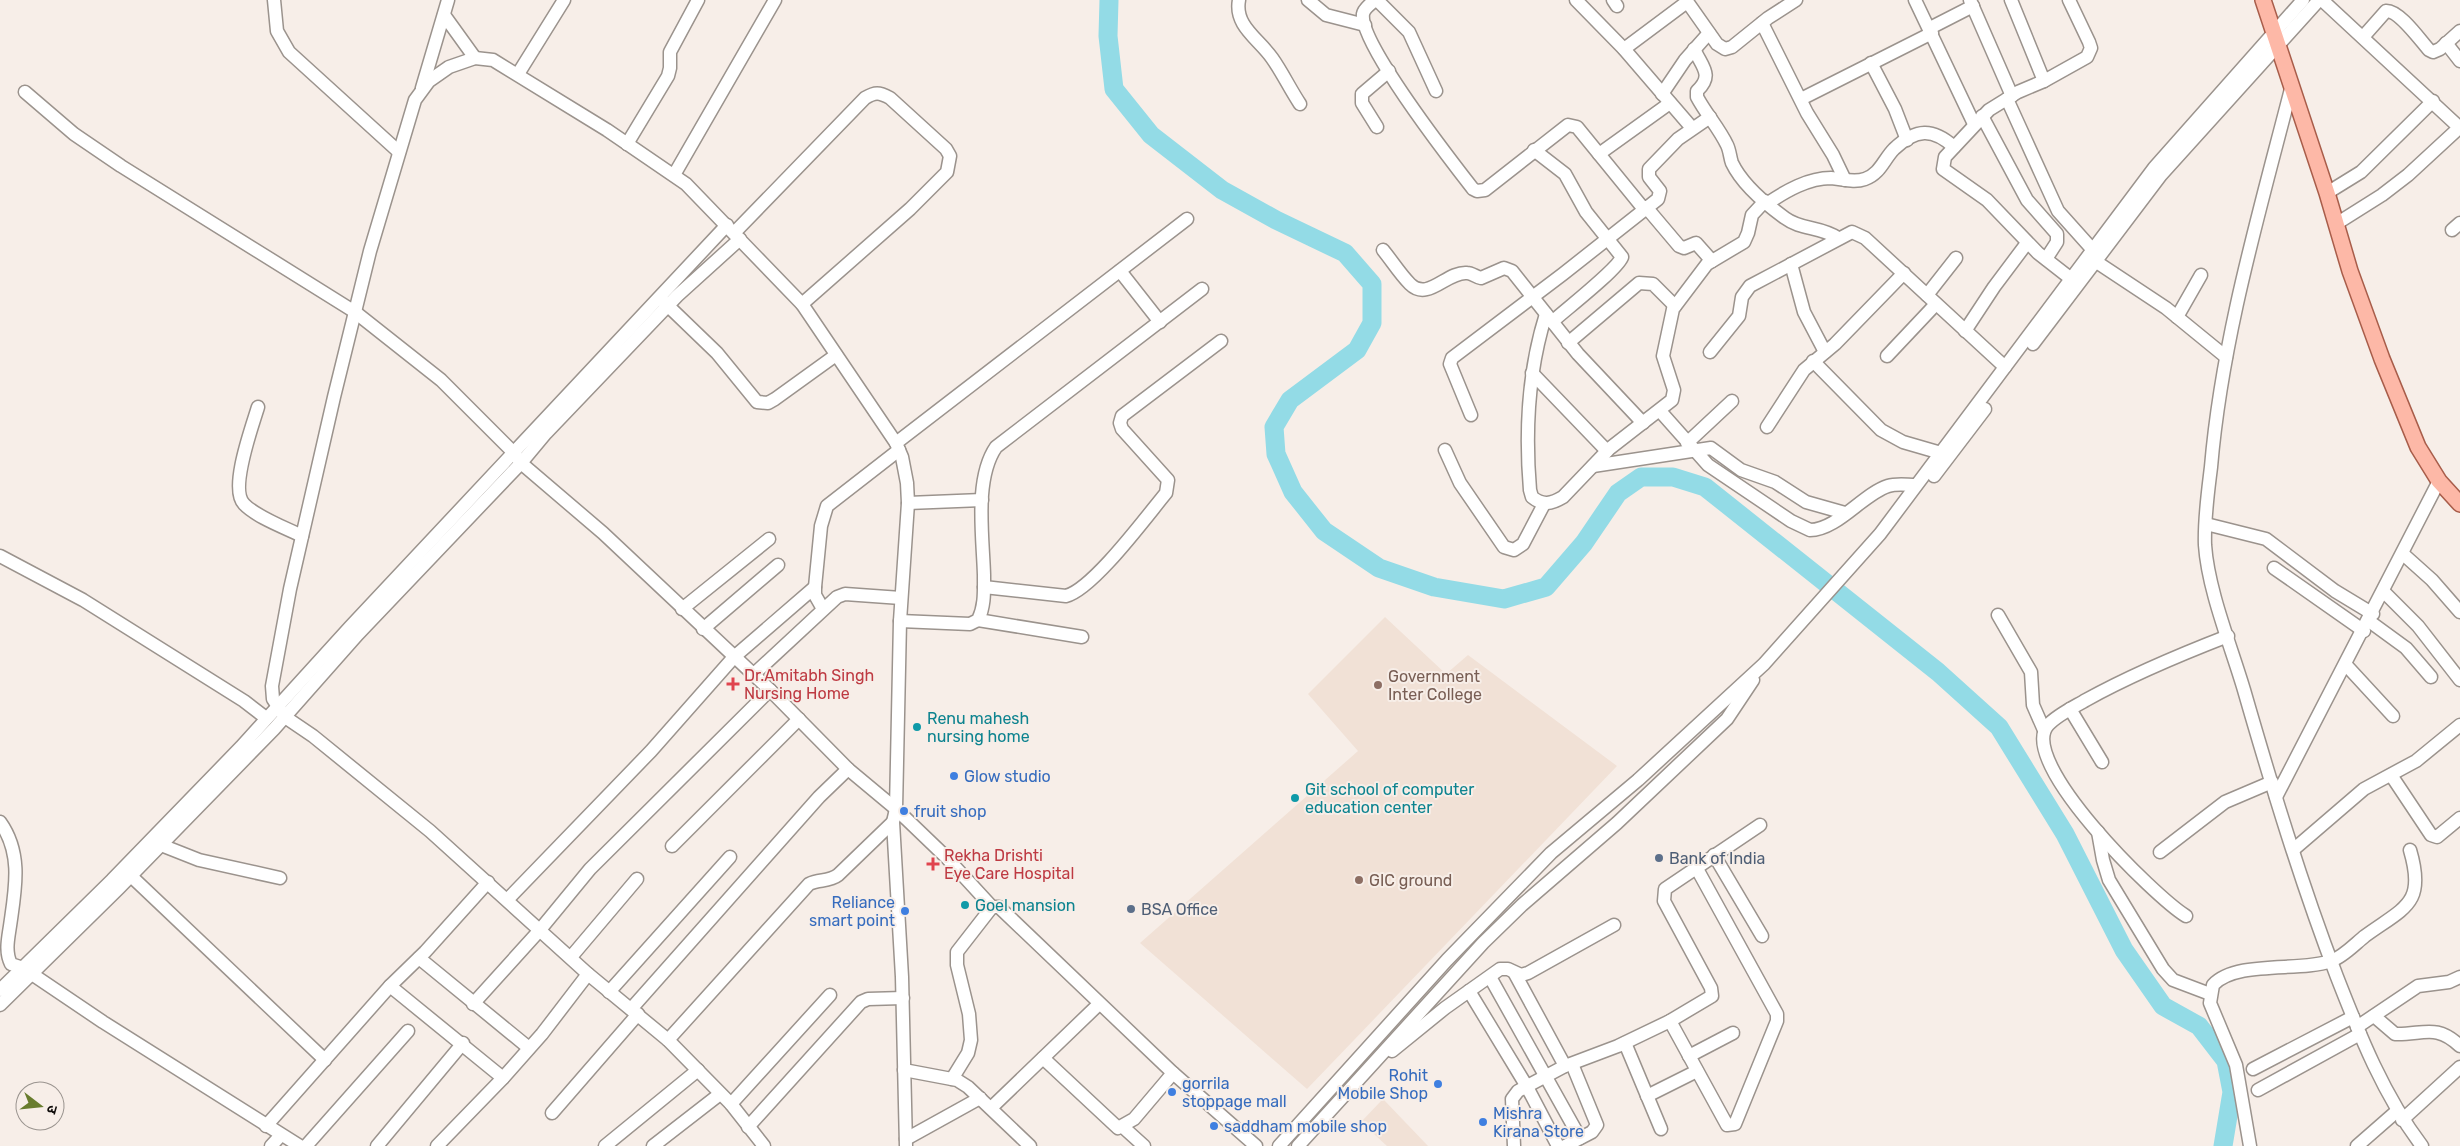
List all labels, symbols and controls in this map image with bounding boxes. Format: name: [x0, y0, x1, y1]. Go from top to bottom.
place label: Dr.Amitabh Singh Nursing Home: [744, 666, 874, 703]
place label: Government Inter College: [1388, 667, 1482, 704]
marker: Dr.Amitabh Singh Nursing Home: [726, 677, 740, 691]
marker: Government Inter College: [1372, 679, 1384, 691]
place label: Renu mahesh nursing home: [927, 709, 1030, 746]
marker: Renu mahesh nursing home: [911, 721, 923, 733]
place label: Glow studio: [964, 767, 1051, 786]
marker: Glow studio: [948, 770, 960, 782]
place label: Git school of computer education center: [1305, 780, 1474, 817]
marker: Git school of computer education center: [1289, 792, 1301, 804]
place label: fruit shop: [914, 802, 987, 821]
marker: fruit shop: [898, 805, 910, 817]
place label: Rekha Drishti Eye Care Hospital: [944, 846, 1074, 883]
place label: Bank of India: [1669, 849, 1765, 868]
marker: Bank of India: [1653, 852, 1665, 864]
marker: Rekha Drishti Eye Care Hospital: [926, 857, 940, 871]
place label: GIC ground: [1369, 871, 1452, 890]
marker: GIC ground: [1353, 874, 1365, 886]
place label: Reliance smart point: [809, 893, 895, 930]
place label: Goel mansion: [975, 896, 1076, 915]
marker: Goel mansion: [959, 899, 971, 911]
place label: BSA Office: [1141, 900, 1218, 919]
marker: BSA Office: [1125, 903, 1137, 915]
marker: Reliance smart point: [899, 905, 911, 917]
place label: Rohit Mobile Shop: [1338, 1066, 1428, 1103]
place label: gorrila stoppage mall: [1182, 1074, 1287, 1111]
marker: Rohit Mobile Shop: [1432, 1078, 1444, 1090]
north arrow: [15, 1081, 65, 1131]
marker: gorrila stoppage mall: [1166, 1086, 1178, 1098]
text: उ: [42, 1103, 61, 1116]
place label: Mishra Kirana Store: [1493, 1104, 1584, 1141]
marker: Mishra Kirana Store: [1477, 1116, 1489, 1128]
place label: saddham mobile shop: [1224, 1117, 1387, 1136]
marker: saddham mobile shop: [1208, 1120, 1220, 1132]

